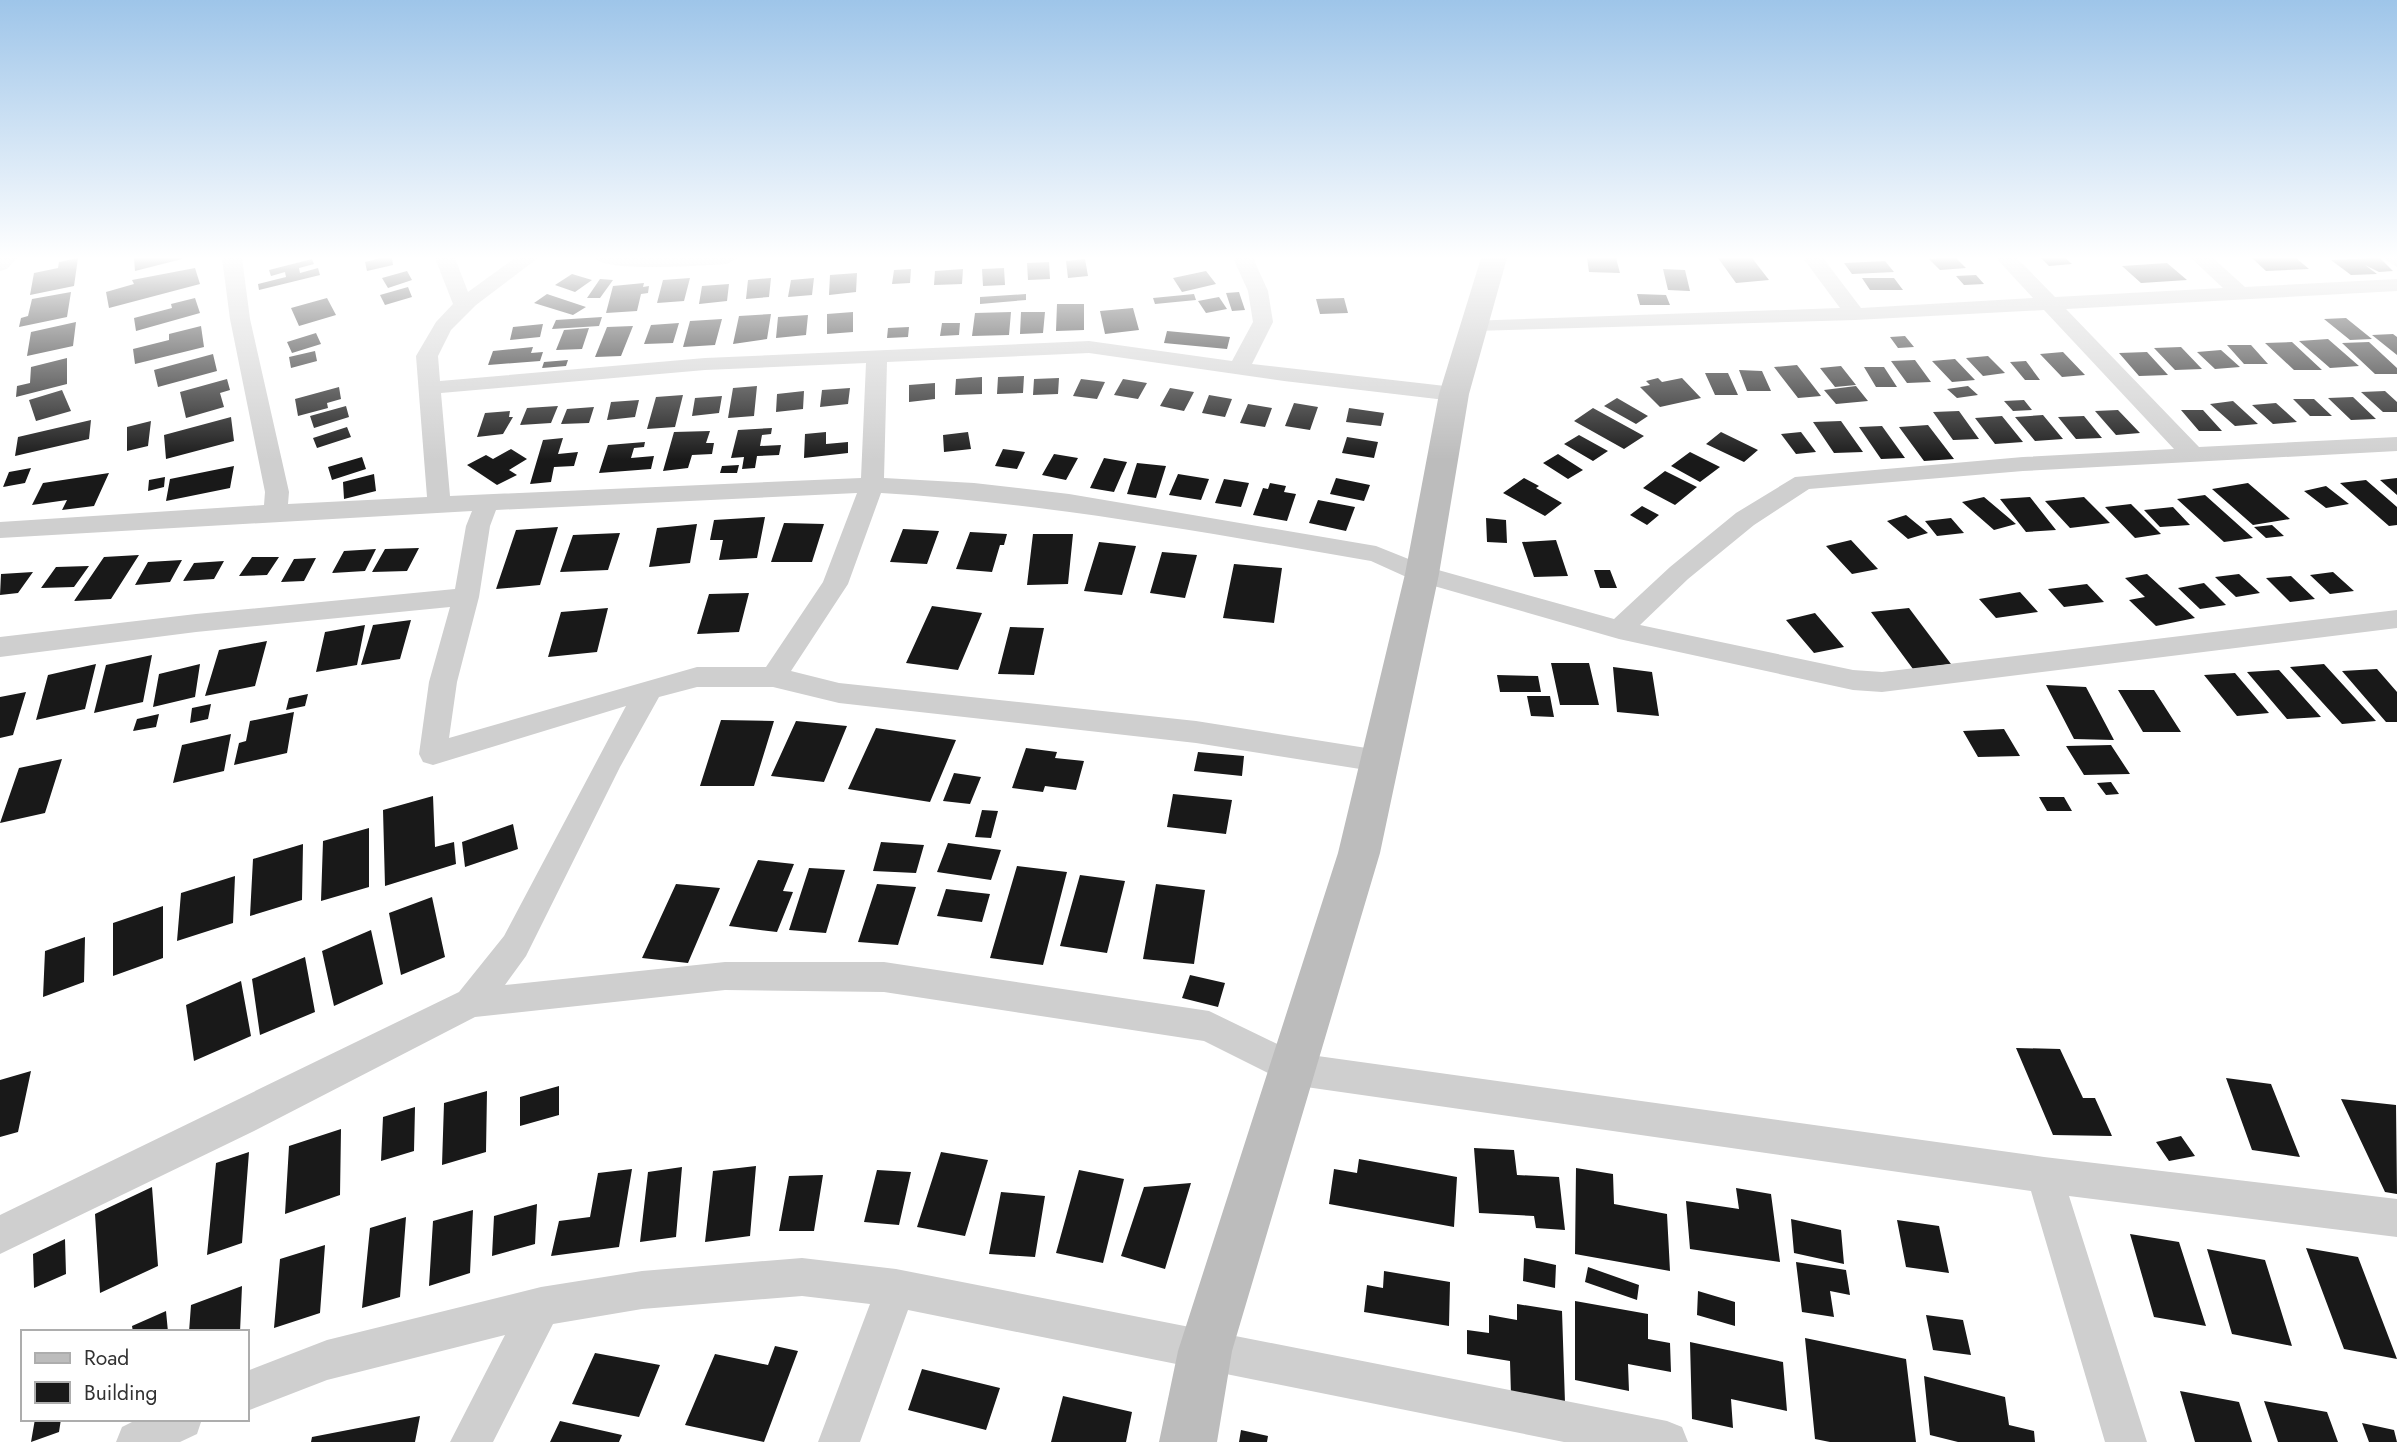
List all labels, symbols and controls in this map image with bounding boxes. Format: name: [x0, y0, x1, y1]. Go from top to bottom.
legend: [21, 1330, 248, 1421]
text: Road: [84, 1343, 129, 1373]
text: Building: [84, 1378, 157, 1408]

